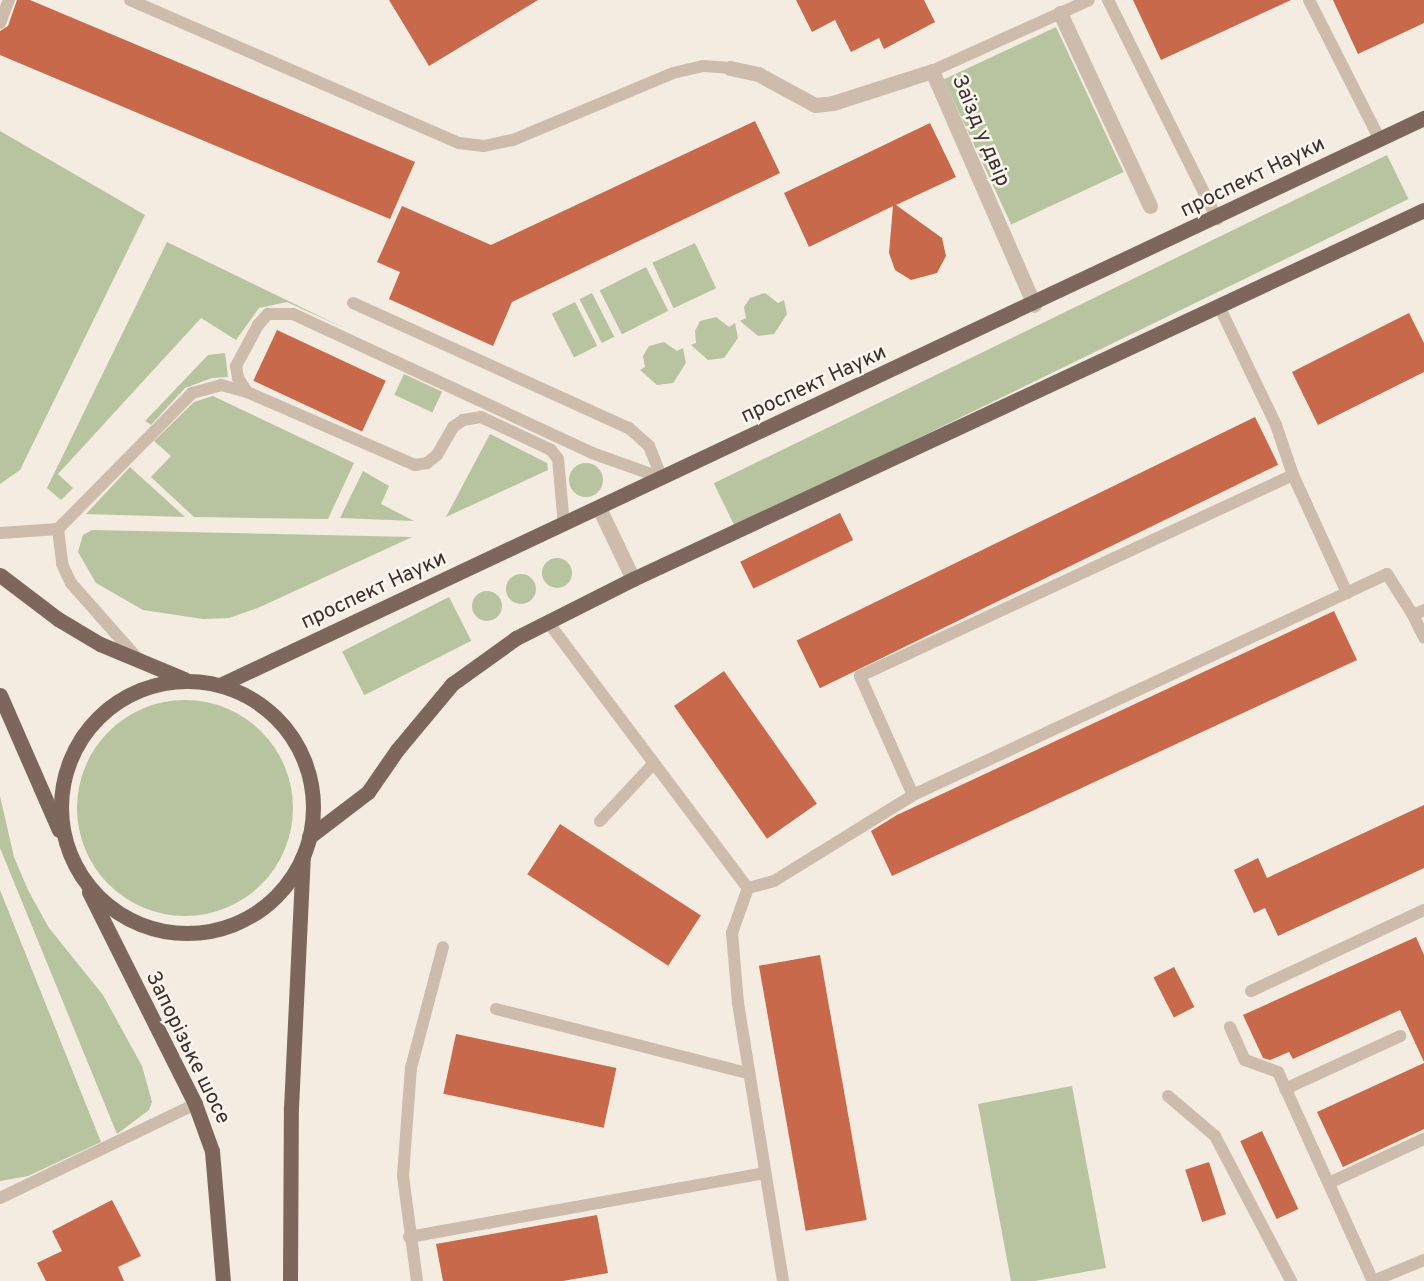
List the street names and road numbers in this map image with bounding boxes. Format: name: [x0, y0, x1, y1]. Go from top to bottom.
street label: Заїзд у двір: [945, 71, 1015, 191]
street label: проспект Науки: [1177, 132, 1329, 224]
street label: проспект Науки: [737, 340, 891, 430]
street label: проспект Науки: [297, 546, 451, 636]
street label: Запорізьке шосе: [139, 967, 235, 1129]

